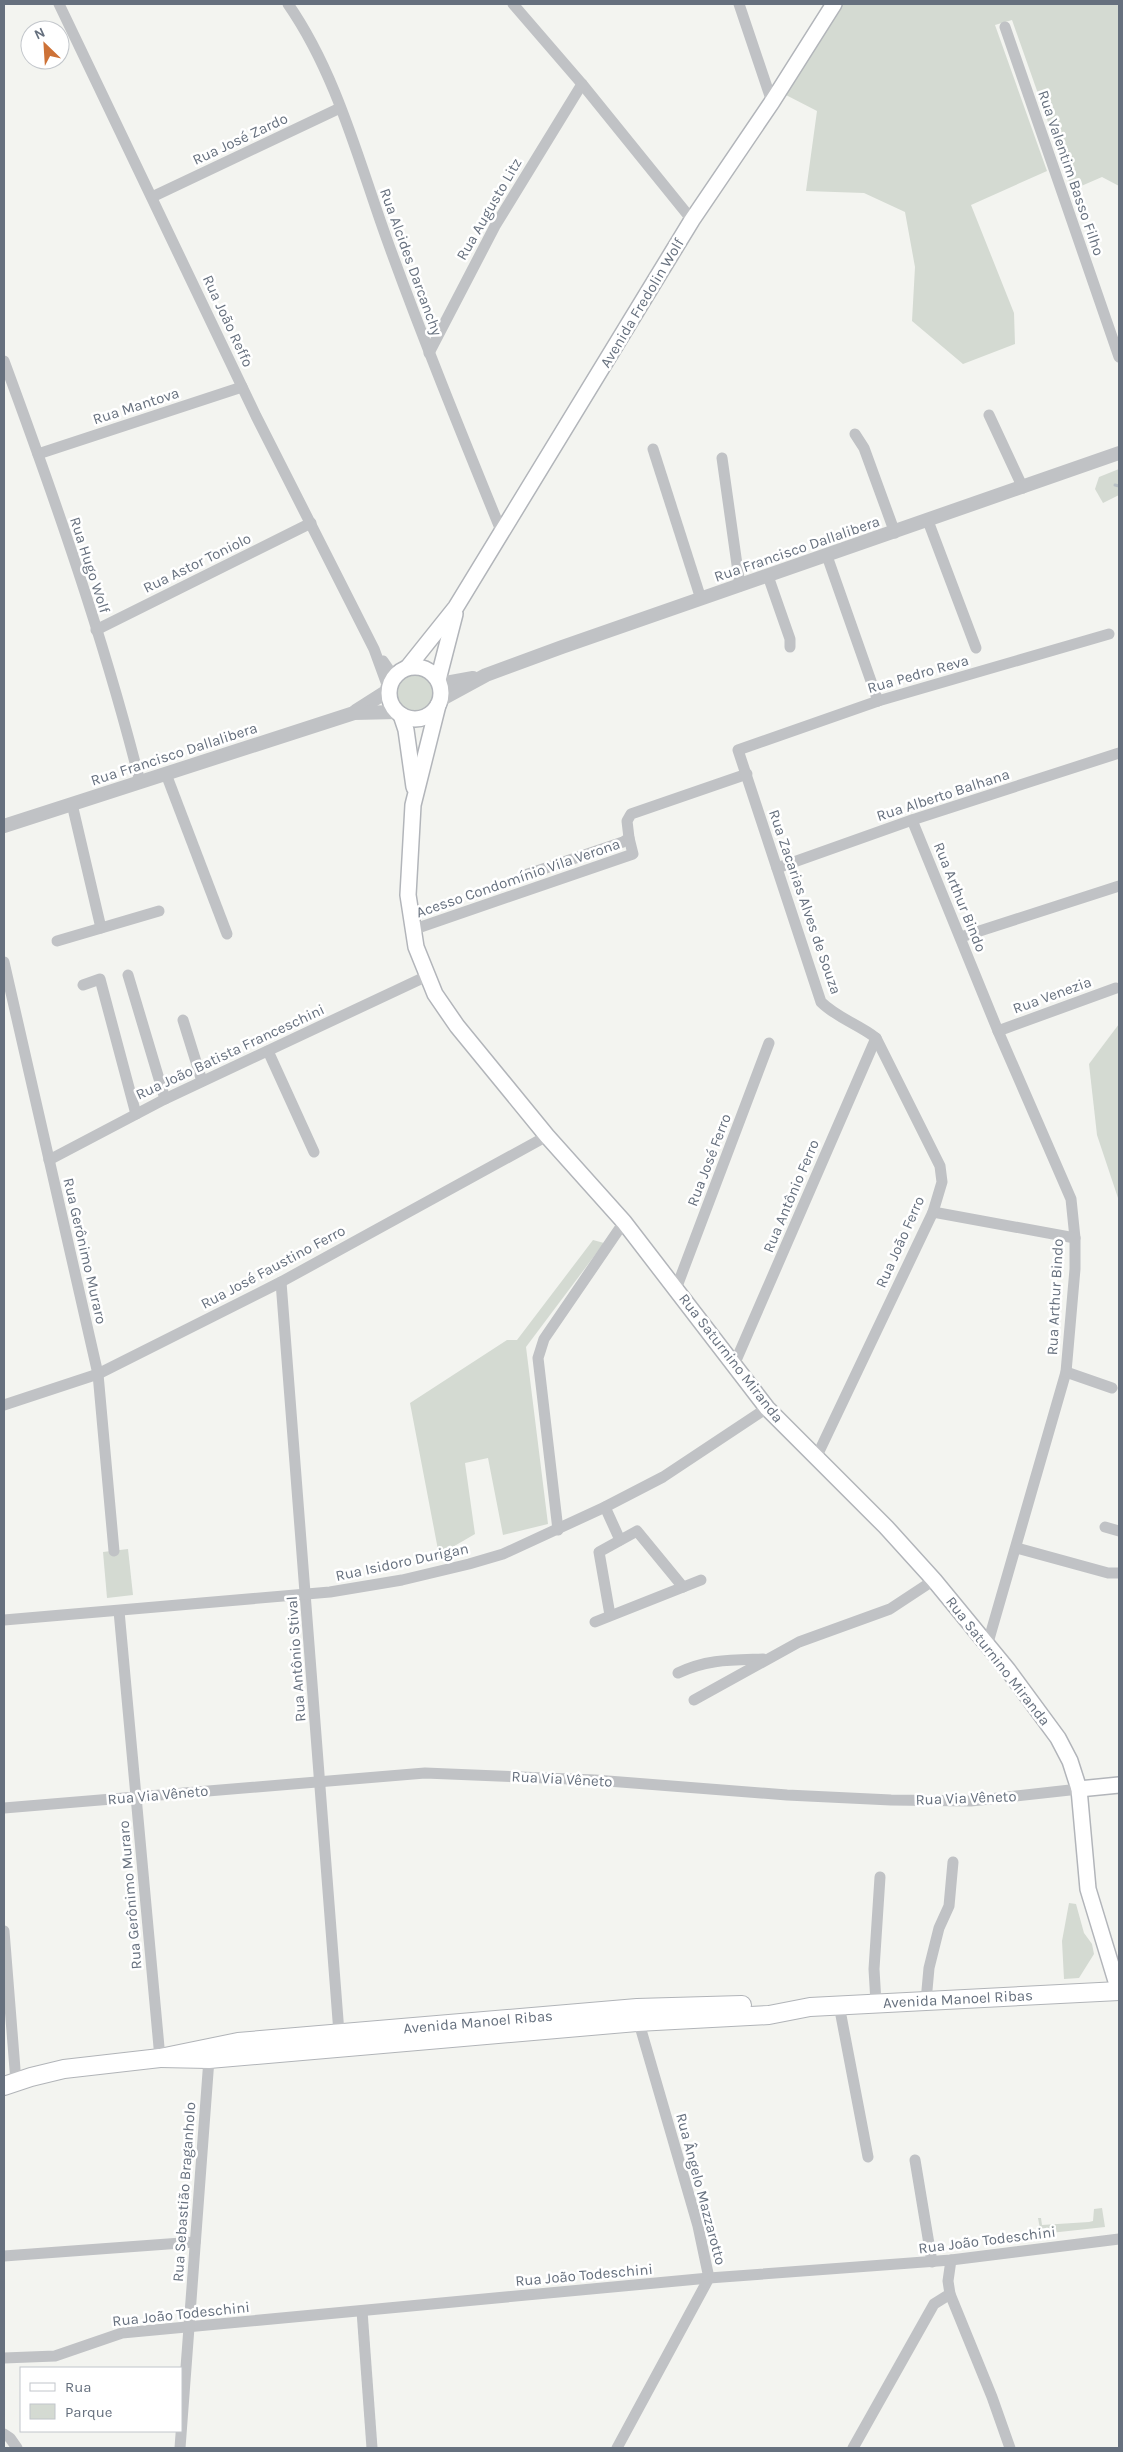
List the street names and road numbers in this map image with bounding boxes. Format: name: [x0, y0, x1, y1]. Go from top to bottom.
street label: Rua Valentim Basso Filho: [1034, 88, 1108, 258]
street label: Rua José Zardo: [189, 109, 291, 169]
street label: Rua Augusto Litz: [452, 155, 526, 263]
street label: Rua Alcides Darcanchy: [376, 186, 446, 338]
street label: Avenida Fredolin Wolf: [596, 234, 688, 371]
street label: Rua João Reffo: [199, 272, 257, 370]
street label: Rua Mantova: [91, 384, 181, 428]
street label: Rua Francisco Dallalibera: [712, 512, 882, 586]
street label: Rua Hugo Wolf: [66, 515, 114, 616]
street label: Rua Astor Toniolo: [140, 529, 254, 597]
street label: Rua Pedro Reva: [865, 651, 971, 697]
street label: Rua Francisco Dallalibera: [88, 719, 260, 789]
street label: Rua Alberto Balhana: [874, 765, 1012, 825]
street label: Rua Zacarias Alves de Souza: [765, 807, 845, 997]
street label: Acesso Condomínio Vila Verona: [414, 835, 622, 921]
street label: Rua Arthur Bindo: [930, 839, 990, 955]
street label: Rua Venezia: [1010, 972, 1094, 1018]
street label: Rua João Batista Franceschini: [133, 1000, 327, 1104]
street label: Rua José Ferro: [683, 1111, 735, 1209]
street label: Rua Antônio Ferro: [759, 1137, 823, 1255]
street label: Rua Gerônimo Muraro: [59, 1176, 111, 1326]
street label: Rua João Ferro: [872, 1193, 928, 1291]
street label: Rua José Faustino Ferro: [198, 1221, 348, 1313]
street label: Rua Arthur Bindo: [1043, 1238, 1067, 1356]
street label: Rua Saturnino Miranda: [675, 1290, 787, 1426]
street label: Rua Isidoro Durigan: [334, 1539, 470, 1585]
street label: Rua Saturnino Miranda: [942, 1593, 1054, 1729]
street label: Rua Antônio Stival: [283, 1595, 309, 1723]
street label: Rua Via Vêneto: [511, 1767, 613, 1791]
street label: Rua Via Vêneto: [107, 1782, 209, 1808]
street label: Rua Via Vêneto: [915, 1787, 1017, 1809]
street label: Rua Gerônimo Muraro: [115, 1820, 145, 1970]
street label: Avenida Manoel Ribas: [883, 1986, 1033, 2012]
street label: Avenida Manoel Ribas: [402, 2006, 554, 2038]
street label: Rua Sebastião Braganholo: [169, 2101, 199, 2283]
street label: Rua Ângelo Mazzarotto: [672, 2111, 730, 2267]
street label: Rua João Todeschini: [917, 2223, 1057, 2257]
street label: Rua João Todeschini: [514, 2260, 654, 2290]
street label: Rua João Todeschini: [111, 2298, 251, 2330]

